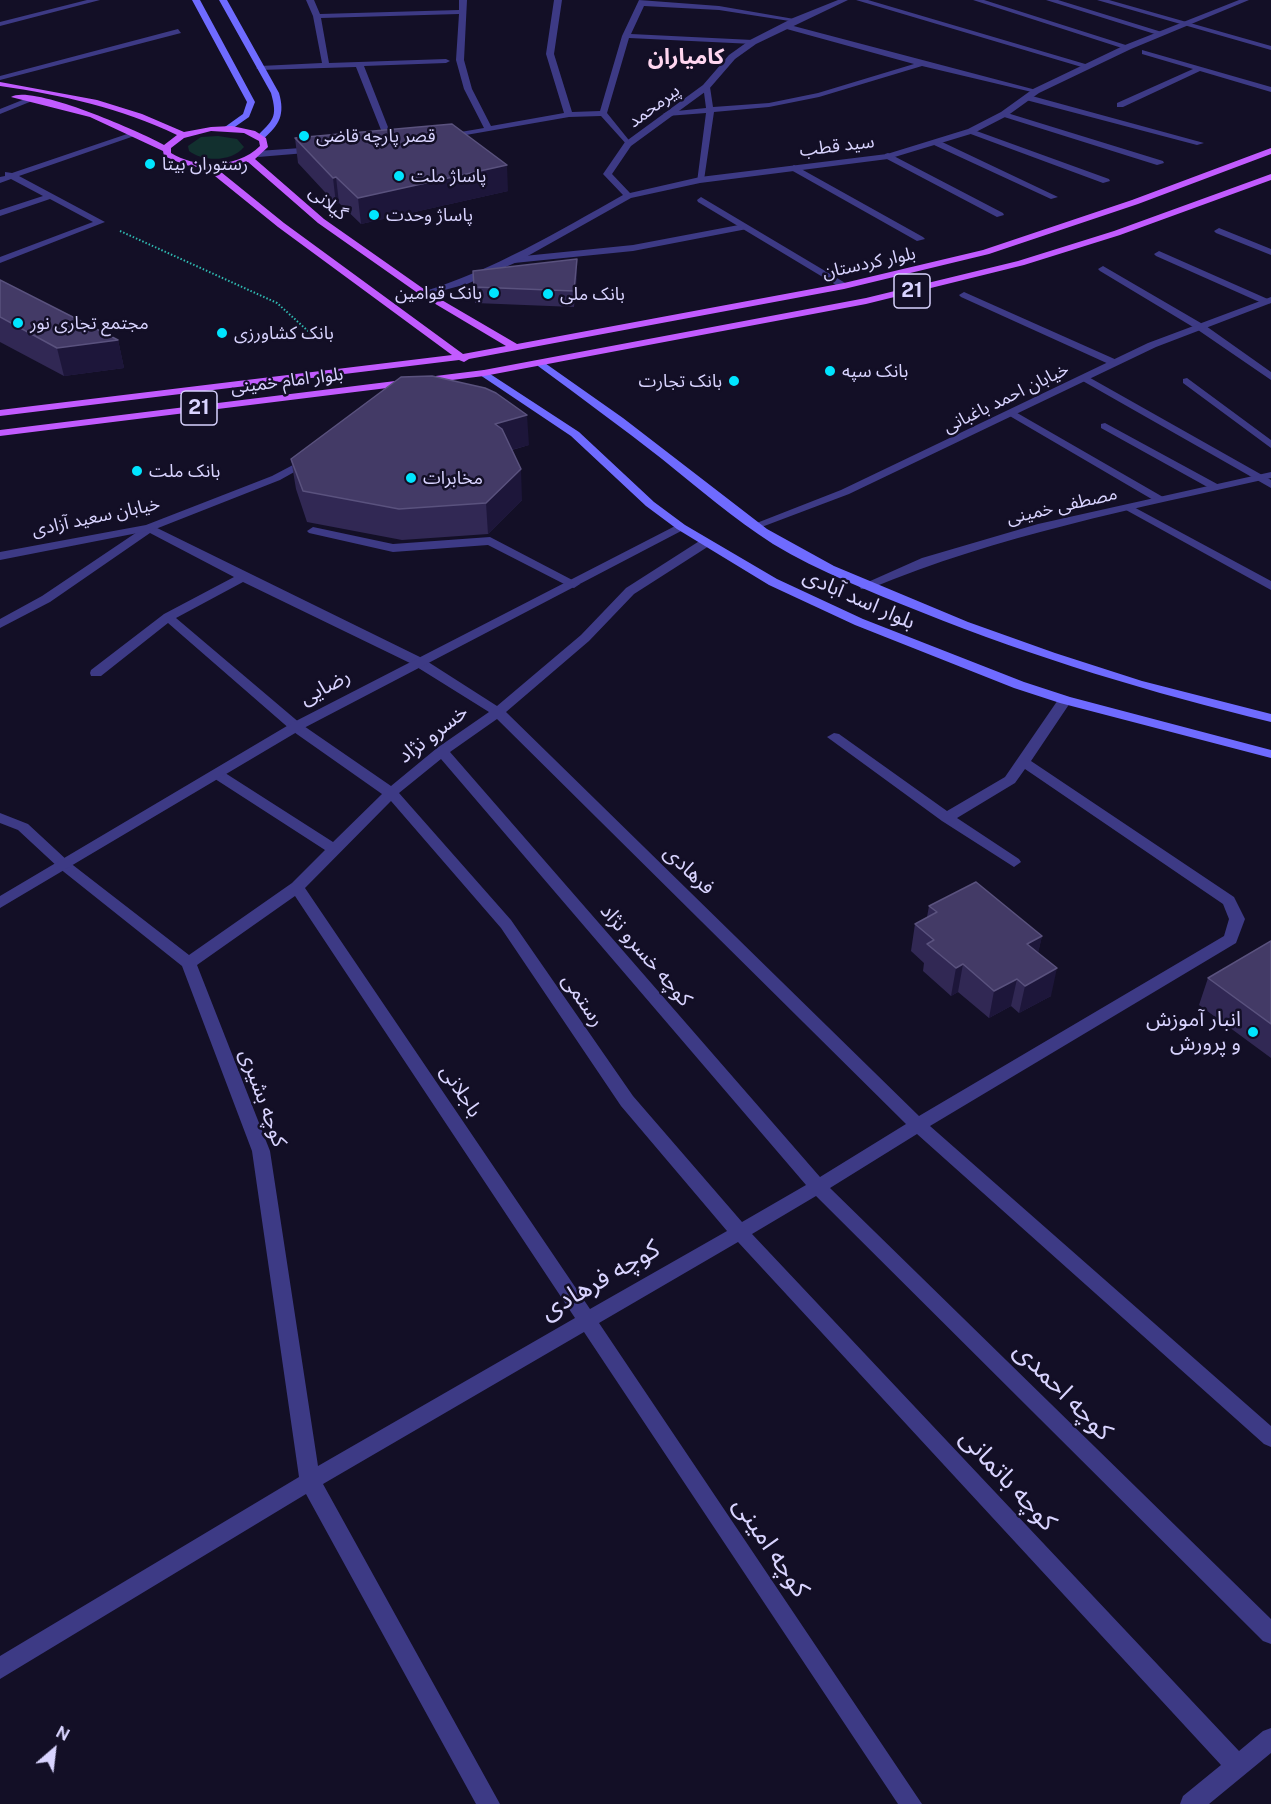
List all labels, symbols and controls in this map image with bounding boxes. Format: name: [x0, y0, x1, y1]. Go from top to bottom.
district label: کامیاران: [648, 44, 724, 70]
street label: پیرمحمد: [624, 80, 684, 132]
place label: قصر پارچه قاضی: [316, 125, 436, 147]
marker: قصر پارچه قاضی: [297, 129, 311, 143]
street label: سید قطب: [798, 131, 876, 161]
place label: رستوران بیتا: [162, 153, 248, 175]
marker: رستوران بیتا: [143, 157, 157, 171]
place label: پاساژ ملت: [411, 165, 486, 187]
marker: پاساژ ملت: [392, 169, 406, 183]
street label: گیلانی: [304, 181, 352, 225]
place label: پاساژ وحدت: [386, 204, 473, 226]
marker: پاساژ وحدت: [367, 208, 381, 222]
street label: بلوار کردستان: [820, 243, 918, 283]
road number: 21: [894, 274, 930, 308]
place label: بانک قوامین: [395, 282, 482, 304]
place label: بانک ملی: [560, 283, 625, 305]
marker: بانک قوامین: [487, 286, 501, 300]
marker: بانک ملی: [541, 287, 555, 301]
place label: مجتمع تجاری نور: [30, 312, 149, 334]
marker: مجتمع تجاری نور: [11, 316, 25, 330]
place label: بانک کشاورزی: [234, 322, 334, 344]
marker: بانک کشاورزی: [215, 326, 229, 340]
street label: خیابان احمد باغبانی: [940, 358, 1072, 438]
place label: بانک سپه: [842, 360, 908, 382]
street label: بلوار امام خمینی: [230, 363, 344, 399]
marker: بانک سپه: [823, 364, 837, 378]
place label: بانک تجارت: [639, 370, 722, 392]
marker: بانک تجارت: [727, 374, 741, 388]
road number: 21: [181, 391, 217, 425]
place label: بانک ملت: [149, 460, 220, 482]
marker: بانک ملت: [130, 464, 144, 478]
place label: مخابرات: [423, 467, 483, 489]
marker: مخابرات: [404, 471, 418, 485]
street label: مصطفی خمینی: [1005, 483, 1119, 529]
street label: خیابان سعید آزادی: [30, 493, 162, 541]
street label: بلوار اسد آبادی: [799, 563, 919, 635]
street label: رضایی: [295, 663, 355, 711]
street label: خسرو نژاد: [393, 699, 473, 769]
street label: فرهادی: [658, 840, 720, 900]
street label: کوچه خسرو نژاد: [595, 899, 697, 1011]
street label: رستمی: [556, 969, 610, 1031]
place label: انبار آموزش و پرورش: [1146, 1007, 1241, 1057]
marker: انبار آموزش و پرورش: [1246, 1025, 1260, 1039]
street label: کوچه بشیری: [234, 1046, 292, 1150]
street label: باجلانی: [435, 1060, 487, 1122]
street label: کوچه فرهادی: [535, 1233, 665, 1327]
street label: کوچه احمدی: [1007, 1335, 1119, 1447]
street label: کوچه باتمانی: [953, 1422, 1063, 1538]
street label: کوچه امینی: [726, 1491, 816, 1603]
north arrow: [24, 1720, 84, 1780]
text: N: [53, 1722, 73, 1745]

